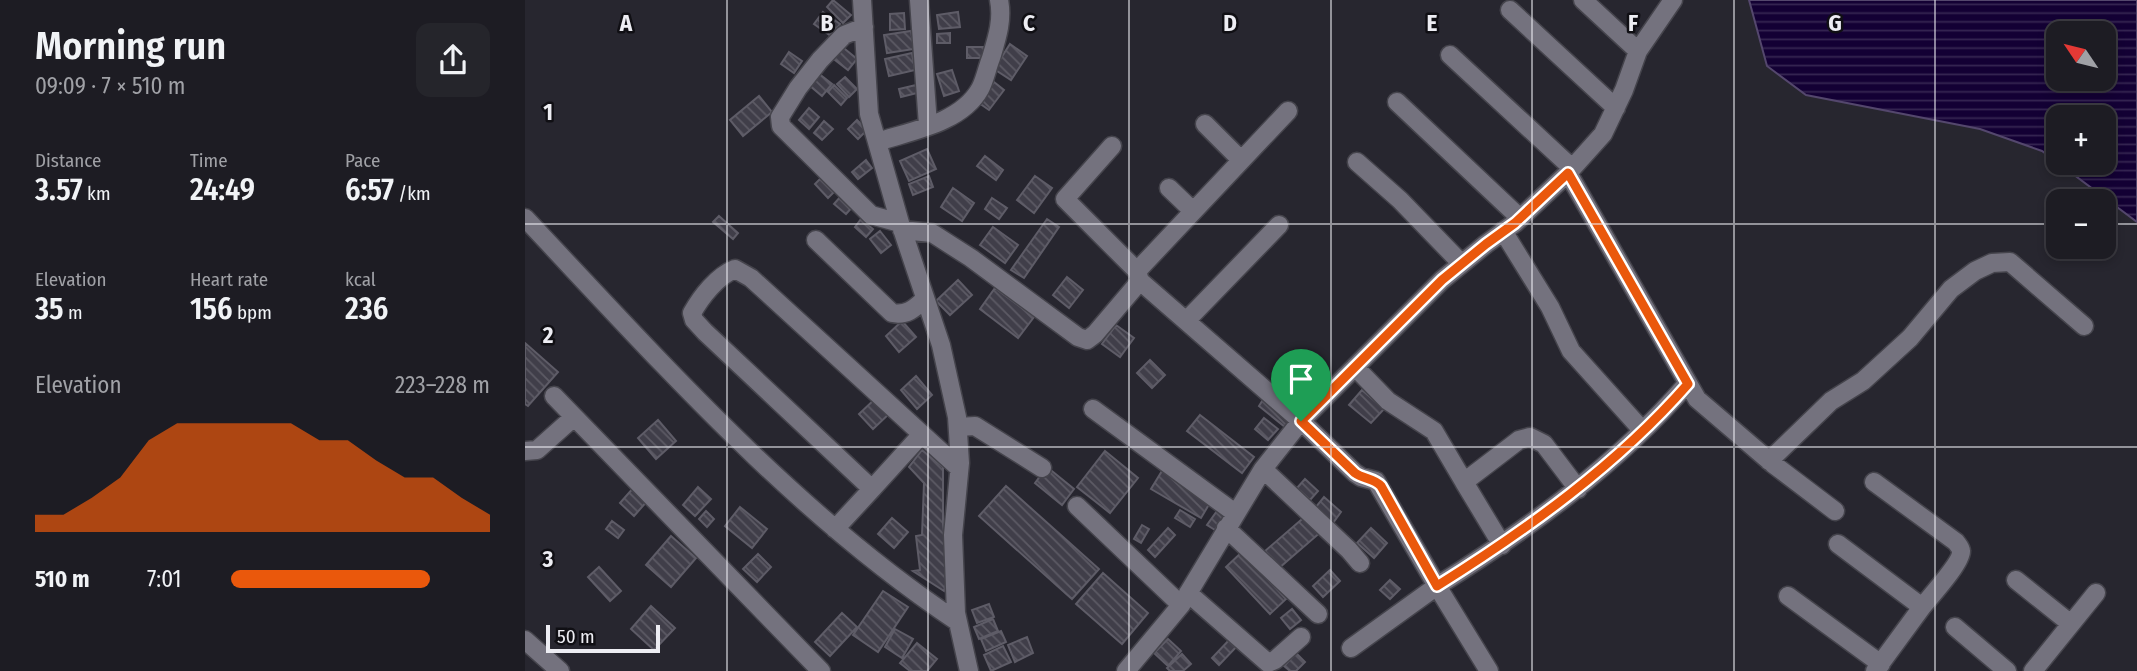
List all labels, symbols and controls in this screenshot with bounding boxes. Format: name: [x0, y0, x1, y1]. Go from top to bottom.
text: A: [619, 9, 633, 37]
text: B: [821, 9, 834, 37]
text: C: [1023, 9, 1035, 37]
text: D: [1223, 9, 1237, 37]
text: E: [1427, 9, 1438, 37]
text: F: [1628, 9, 1638, 37]
text: G: [1828, 9, 1842, 37]
north arrow: [2046, 21, 2116, 91]
map controls: [2046, 21, 2116, 259]
text: Morning run: [35, 23, 226, 69]
button: share: [416, 23, 490, 97]
text: 09:09 · 7 × 510 m: [35, 72, 186, 100]
text: 1: [543, 98, 553, 126]
button: +: [2046, 105, 2116, 175]
text: Distance: [35, 149, 102, 172]
text: Time: [190, 149, 228, 172]
text: Pace: [345, 149, 380, 172]
text: 3.57: [35, 172, 83, 208]
text: 24:49: [190, 172, 255, 208]
text: 6:57: [345, 172, 394, 208]
text: km: [83, 182, 111, 205]
text: /km: [394, 182, 431, 205]
button: −: [2046, 189, 2116, 259]
text: Elevation: [35, 268, 107, 291]
text: Heart rate: [190, 268, 268, 291]
text: kcal: [345, 268, 376, 291]
text: 35: [35, 291, 64, 327]
text: 156: [190, 291, 232, 327]
text: 236: [345, 291, 388, 327]
text: m: [64, 301, 83, 324]
text: bpm: [232, 301, 272, 324]
text: 2: [542, 321, 554, 349]
pin: [1271, 349, 1331, 421]
icon: arrive: [1282, 360, 1320, 398]
text: Elevation: [35, 371, 122, 399]
text: 223–228 m: [395, 371, 490, 399]
text: 3: [542, 545, 554, 573]
text: 510 m: [35, 565, 90, 593]
text: 7:01: [147, 565, 182, 593]
scale bar: [546, 622, 660, 654]
text: 50 m: [557, 625, 595, 648]

